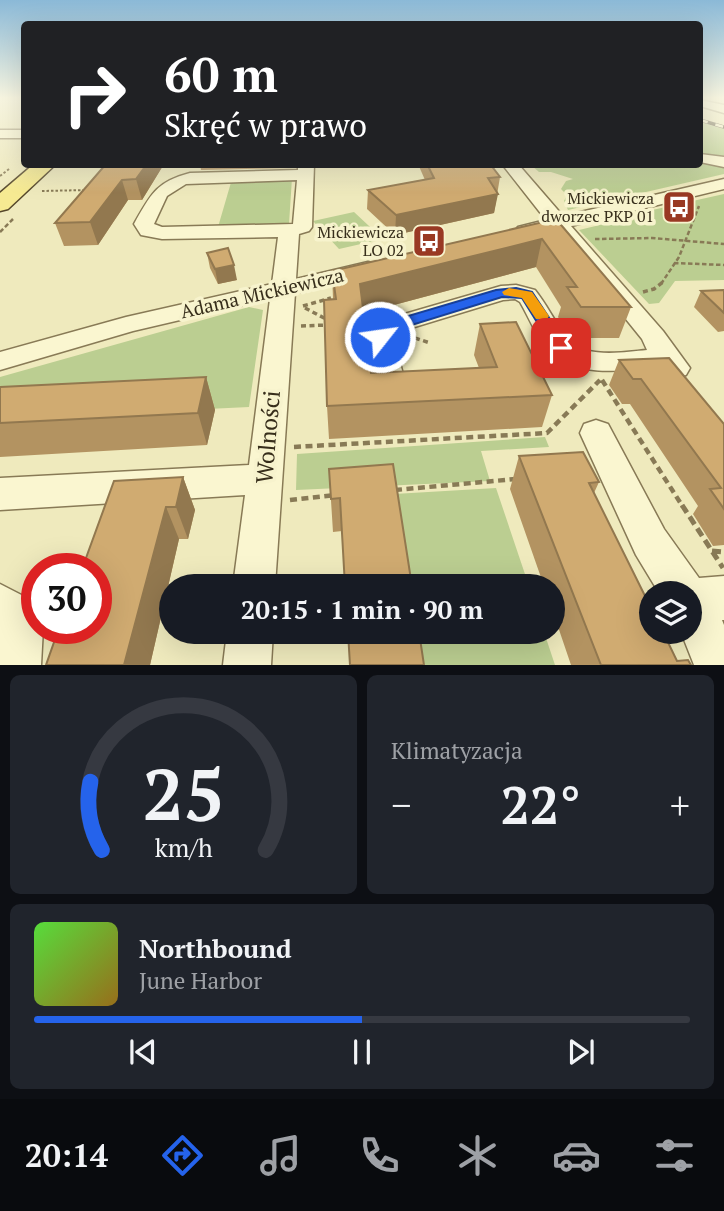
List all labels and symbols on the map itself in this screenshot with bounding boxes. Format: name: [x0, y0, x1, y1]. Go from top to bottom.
place label: Mickiewicza dworzec PKP 01: [541, 187, 654, 227]
bus stop icon: Mickiewicza dworzec PKP 01: [660, 188, 698, 226]
place label: Mickiewicza LO 02: [317, 221, 404, 261]
bus stop icon: Mickiewicza LO 02: [410, 222, 448, 260]
street label: Adama Mickiewicza: [178, 261, 346, 323]
position arrow: [343, 300, 417, 374]
pin: [531, 318, 591, 378]
street label: Wolności: [248, 389, 287, 485]
speed limit sign: 30: [21, 553, 112, 644]

